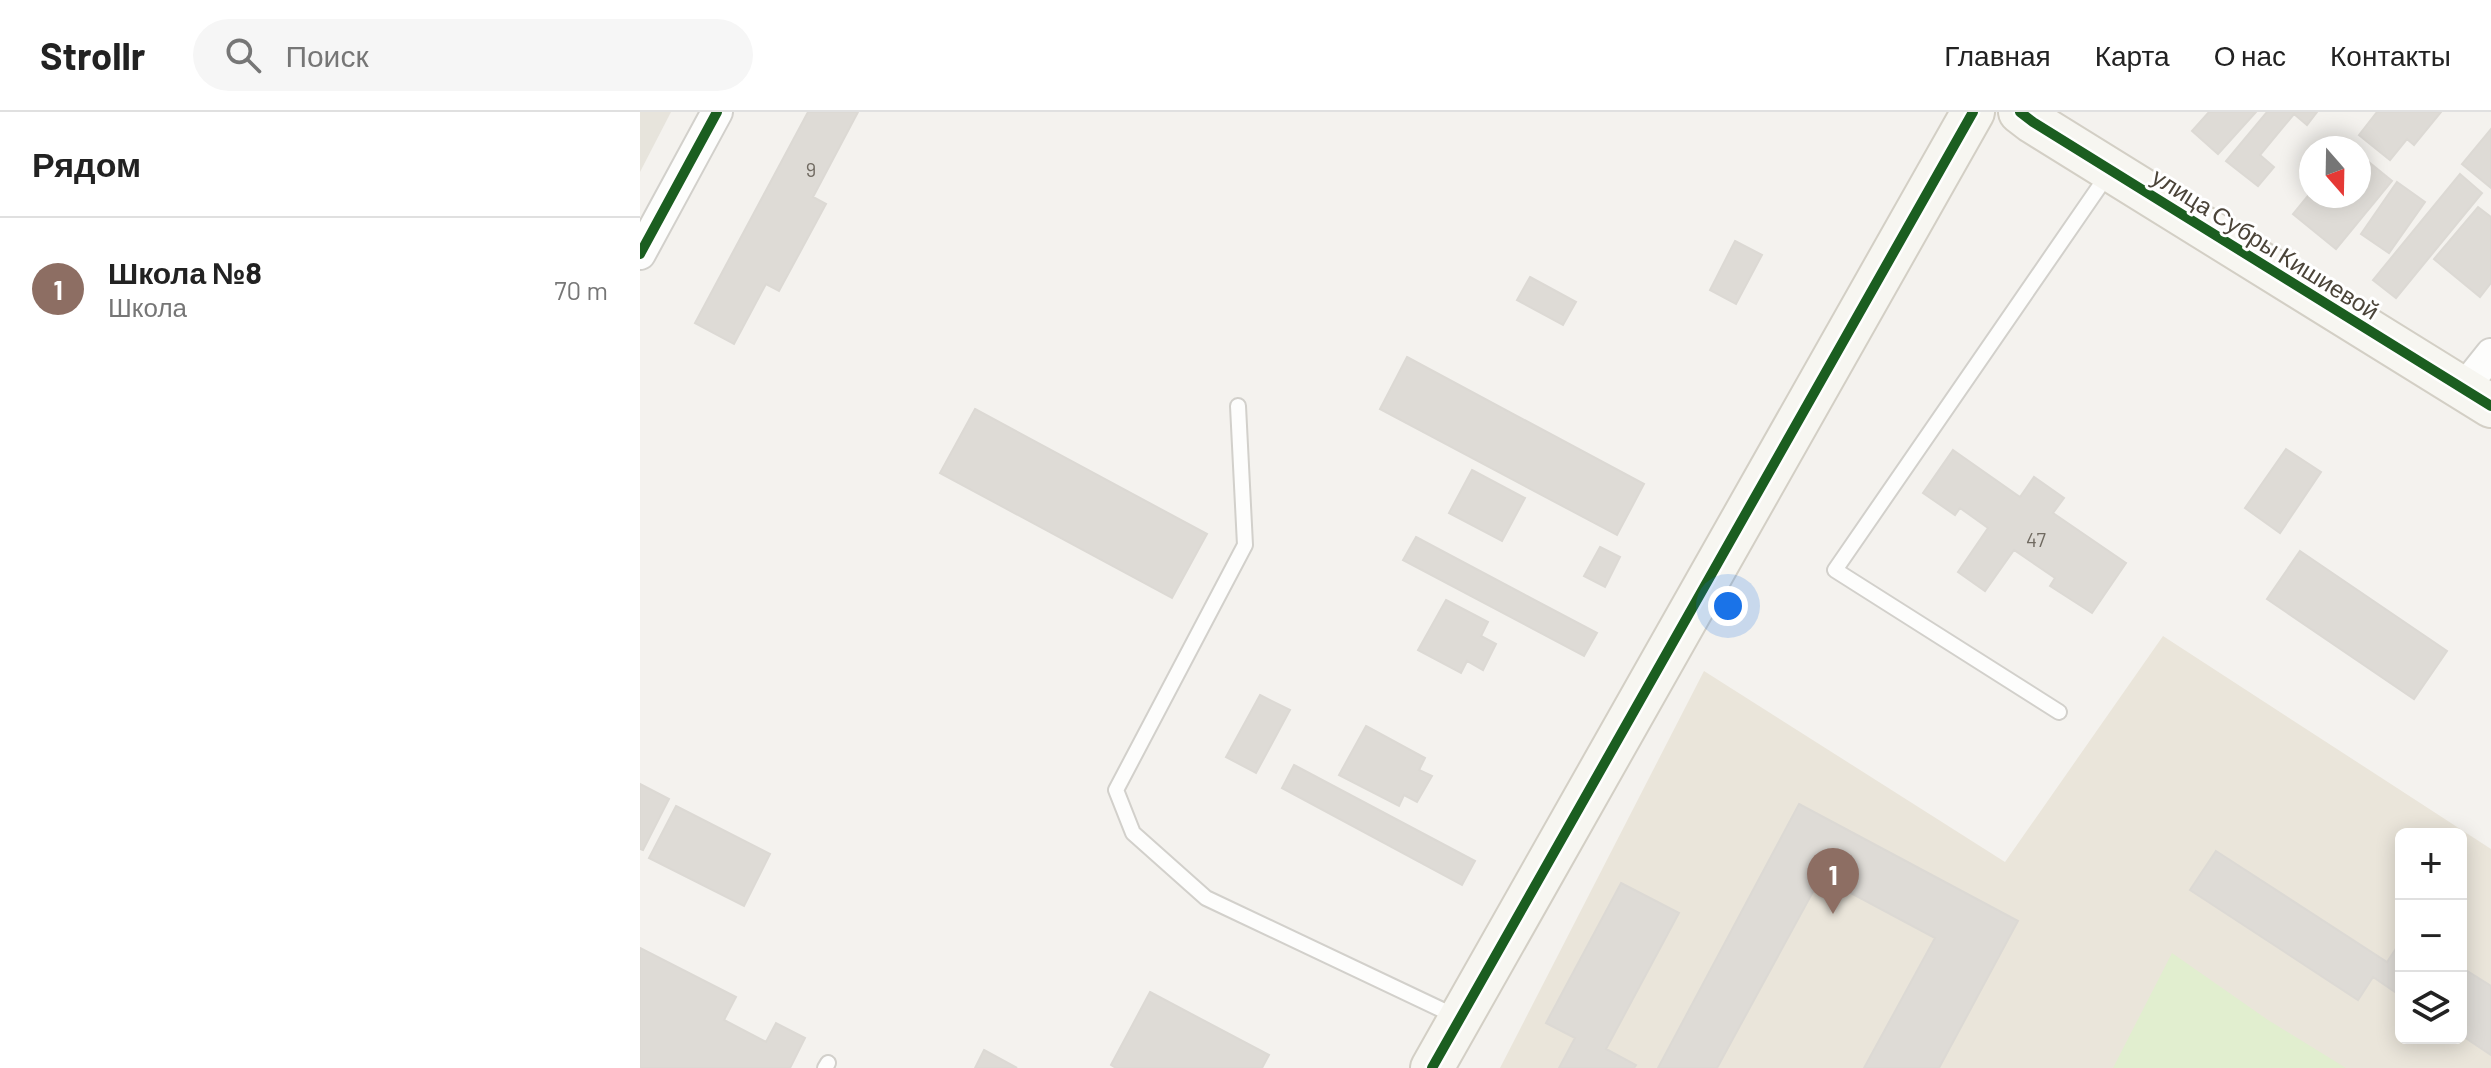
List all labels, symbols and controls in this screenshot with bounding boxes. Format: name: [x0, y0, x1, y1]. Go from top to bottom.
search box: [193, 19, 753, 91]
text: Strollr: [40, 32, 145, 78]
icon: search: [221, 33, 265, 77]
text: Поиск: [285, 37, 369, 73]
text: Главная: [1944, 38, 2051, 72]
text: Карта: [2095, 38, 2170, 72]
text: О нас: [2214, 38, 2286, 72]
text: Контакты: [2330, 38, 2451, 72]
north arrow: [2299, 136, 2371, 208]
text: Рядом: [32, 143, 141, 184]
house number: 9: [806, 157, 816, 181]
street label: улица Субры Кишиевой: [2147, 161, 2385, 325]
text: Школа №8: [108, 254, 262, 290]
text: 1: [53, 274, 63, 305]
text: 70 m: [554, 274, 608, 305]
text: Школа: [108, 291, 187, 322]
house number: 47: [2026, 527, 2046, 551]
your location: [1708, 586, 1748, 626]
map controls: [2395, 828, 2467, 1044]
button: +: [2395, 828, 2467, 900]
pin: 1: [1807, 848, 1859, 914]
button: −: [2395, 900, 2467, 972]
button: layers: [2395, 972, 2467, 1044]

